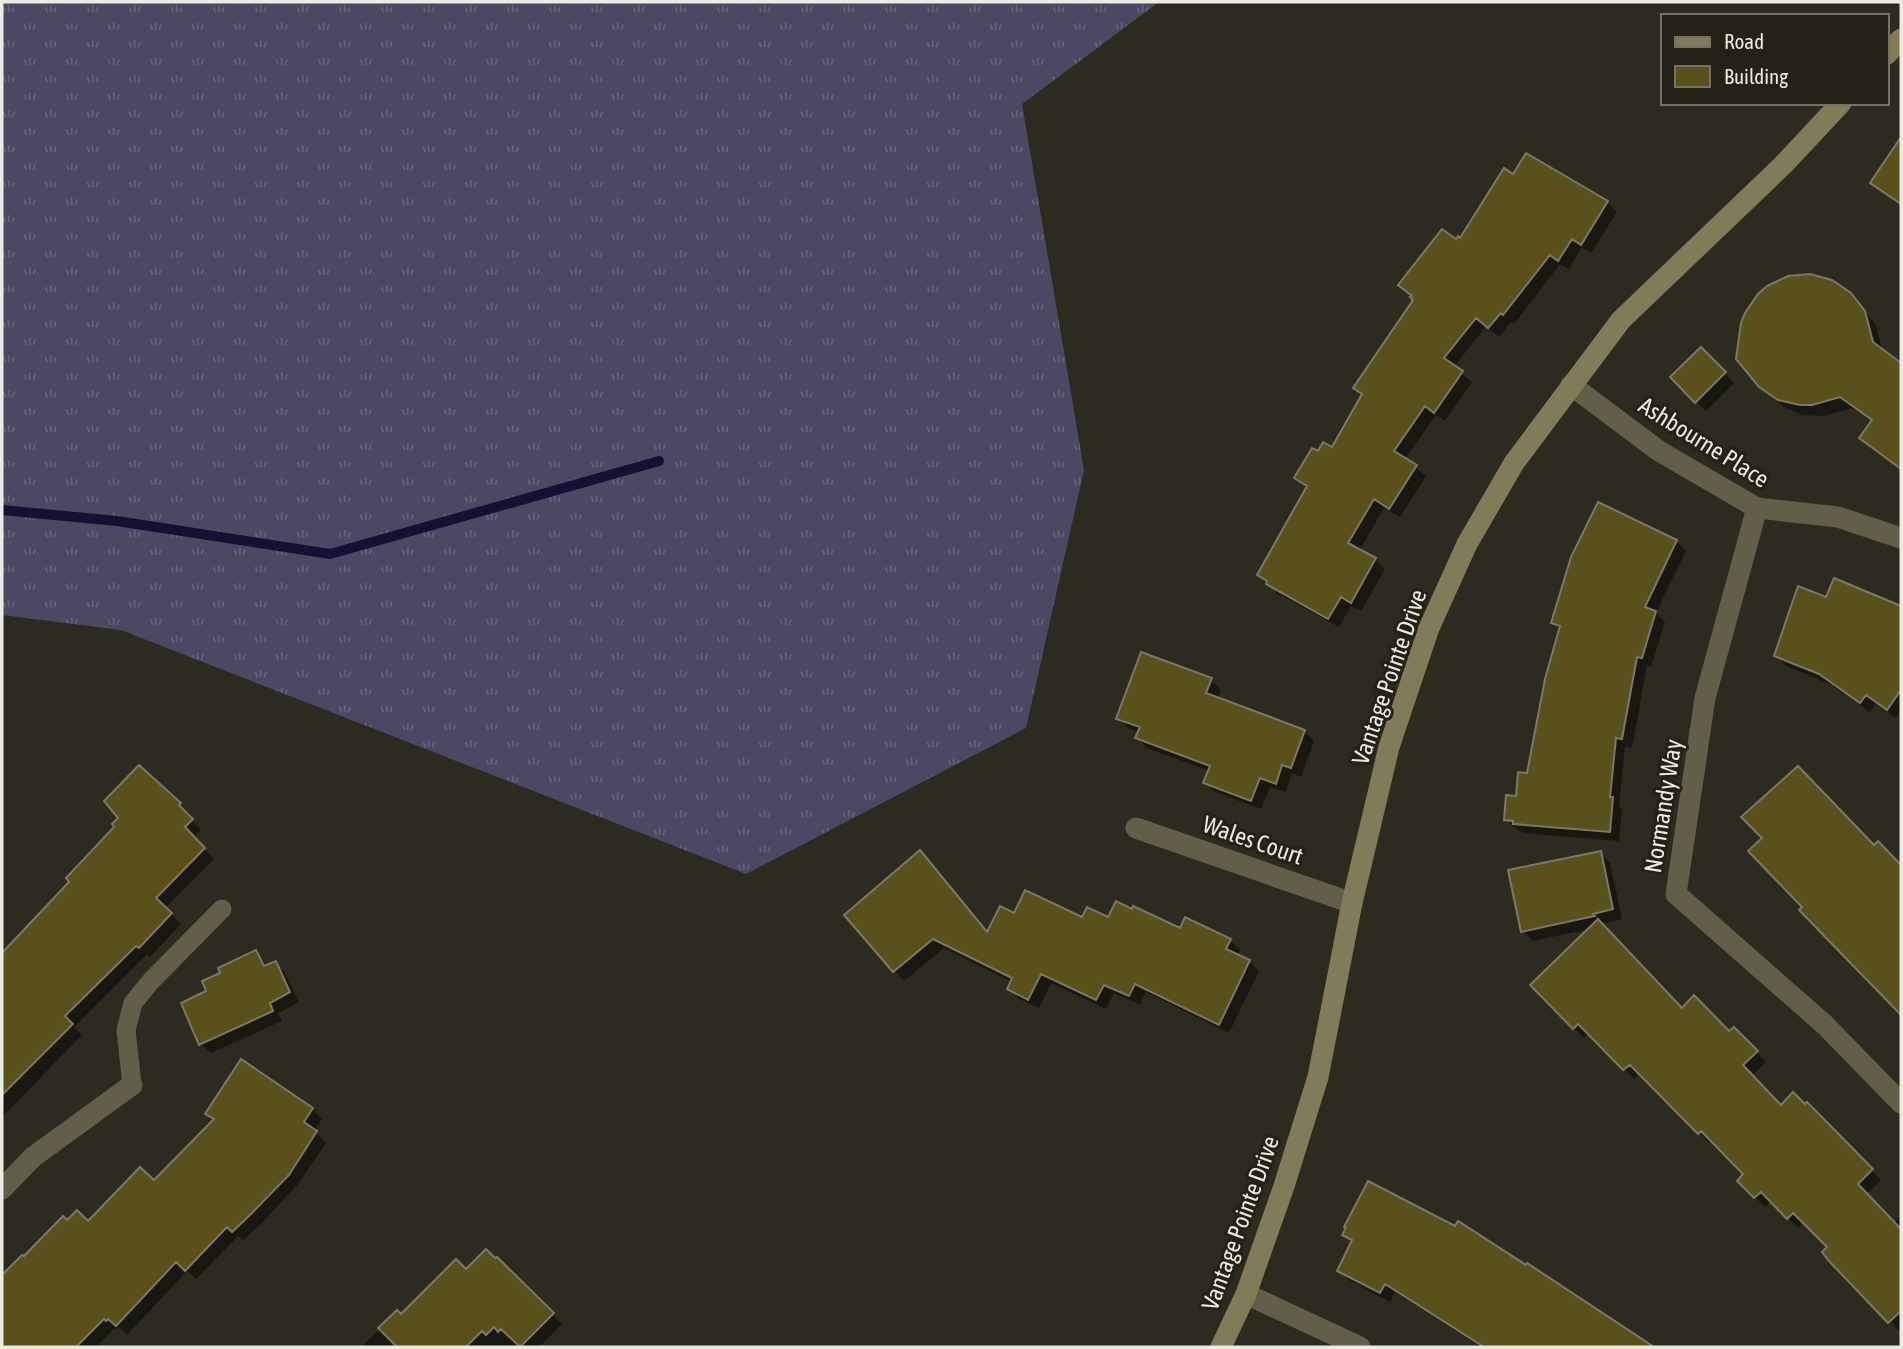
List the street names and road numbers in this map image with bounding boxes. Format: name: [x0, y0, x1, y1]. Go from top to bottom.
street label: Ashbourne Place: [1634, 391, 1774, 493]
street label: Vantage Pointe Drive: [1346, 586, 1432, 768]
street label: Normandy Way: [1639, 737, 1687, 875]
street label: Wales Court: [1199, 810, 1307, 870]
street label: Vantage Pointe Drive: [1196, 1132, 1284, 1314]

